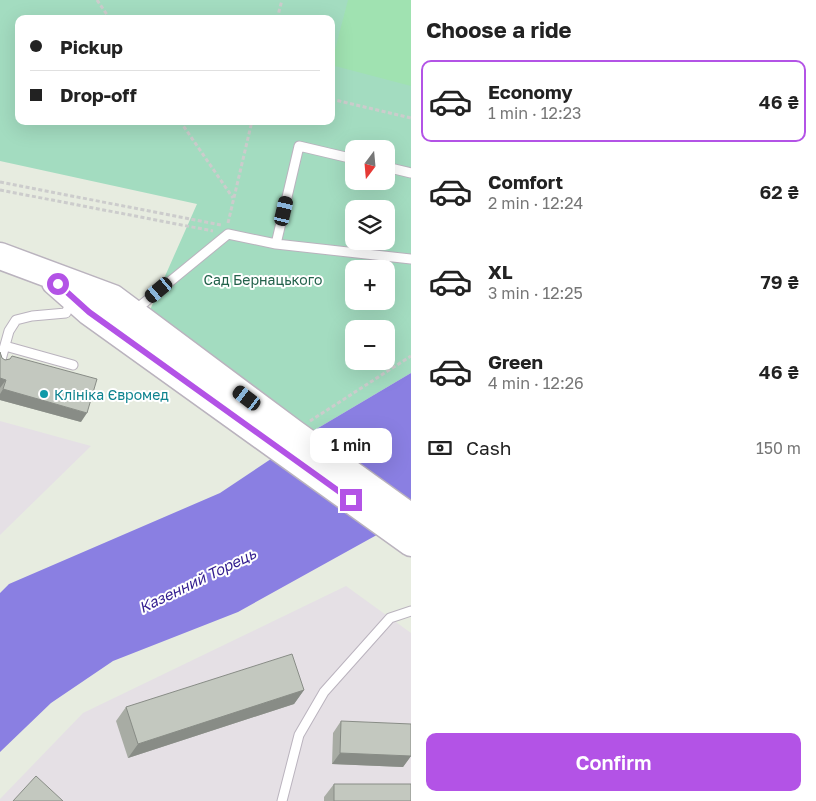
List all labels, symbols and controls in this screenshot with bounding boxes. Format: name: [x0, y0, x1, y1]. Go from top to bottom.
text: Choose a ride: [426, 16, 572, 43]
text: Pickup: [60, 35, 123, 58]
icon: car: [428, 79, 473, 124]
text: Economy: [488, 80, 573, 103]
text: Drop-off: [60, 83, 137, 106]
text: 46 ₴: [759, 90, 799, 113]
text: 1 min · 12:23: [488, 103, 581, 123]
north arrow: [345, 140, 395, 190]
map controls: [345, 140, 395, 370]
icon: car: [428, 169, 473, 214]
text: Comfort: [488, 170, 563, 193]
text: 62 ₴: [759, 180, 799, 203]
text: 2 min · 12:24: [488, 193, 583, 213]
car: [273, 195, 294, 227]
button: layers: [345, 200, 395, 250]
icon: car: [428, 259, 473, 304]
button: +: [345, 260, 395, 310]
text: XL: [488, 260, 513, 283]
text: 79 ₴: [761, 270, 799, 293]
park label: Сад Бернацького: [204, 271, 322, 288]
route start: [47, 273, 69, 295]
car: [142, 275, 175, 305]
text: 3 min · 12:25: [488, 283, 583, 303]
button: −: [345, 320, 395, 370]
icon: car: [428, 349, 473, 394]
text: Green: [488, 350, 543, 373]
text: 46 ₴: [759, 360, 799, 383]
text: 4 min · 12:26: [488, 373, 584, 393]
car: [230, 383, 263, 413]
place label: Клініка Євромед: [54, 386, 169, 403]
marker: Клініка Євромед: [38, 388, 50, 400]
callout: 1 min: [310, 428, 392, 462]
icon: cash: [426, 434, 454, 462]
text: 1 min: [331, 435, 371, 455]
text: Cash: [466, 436, 511, 459]
text: 150 m: [756, 438, 801, 458]
route end: [340, 489, 362, 511]
water label: Казенний Торець: [136, 543, 259, 616]
button: Confirm: [426, 733, 801, 791]

